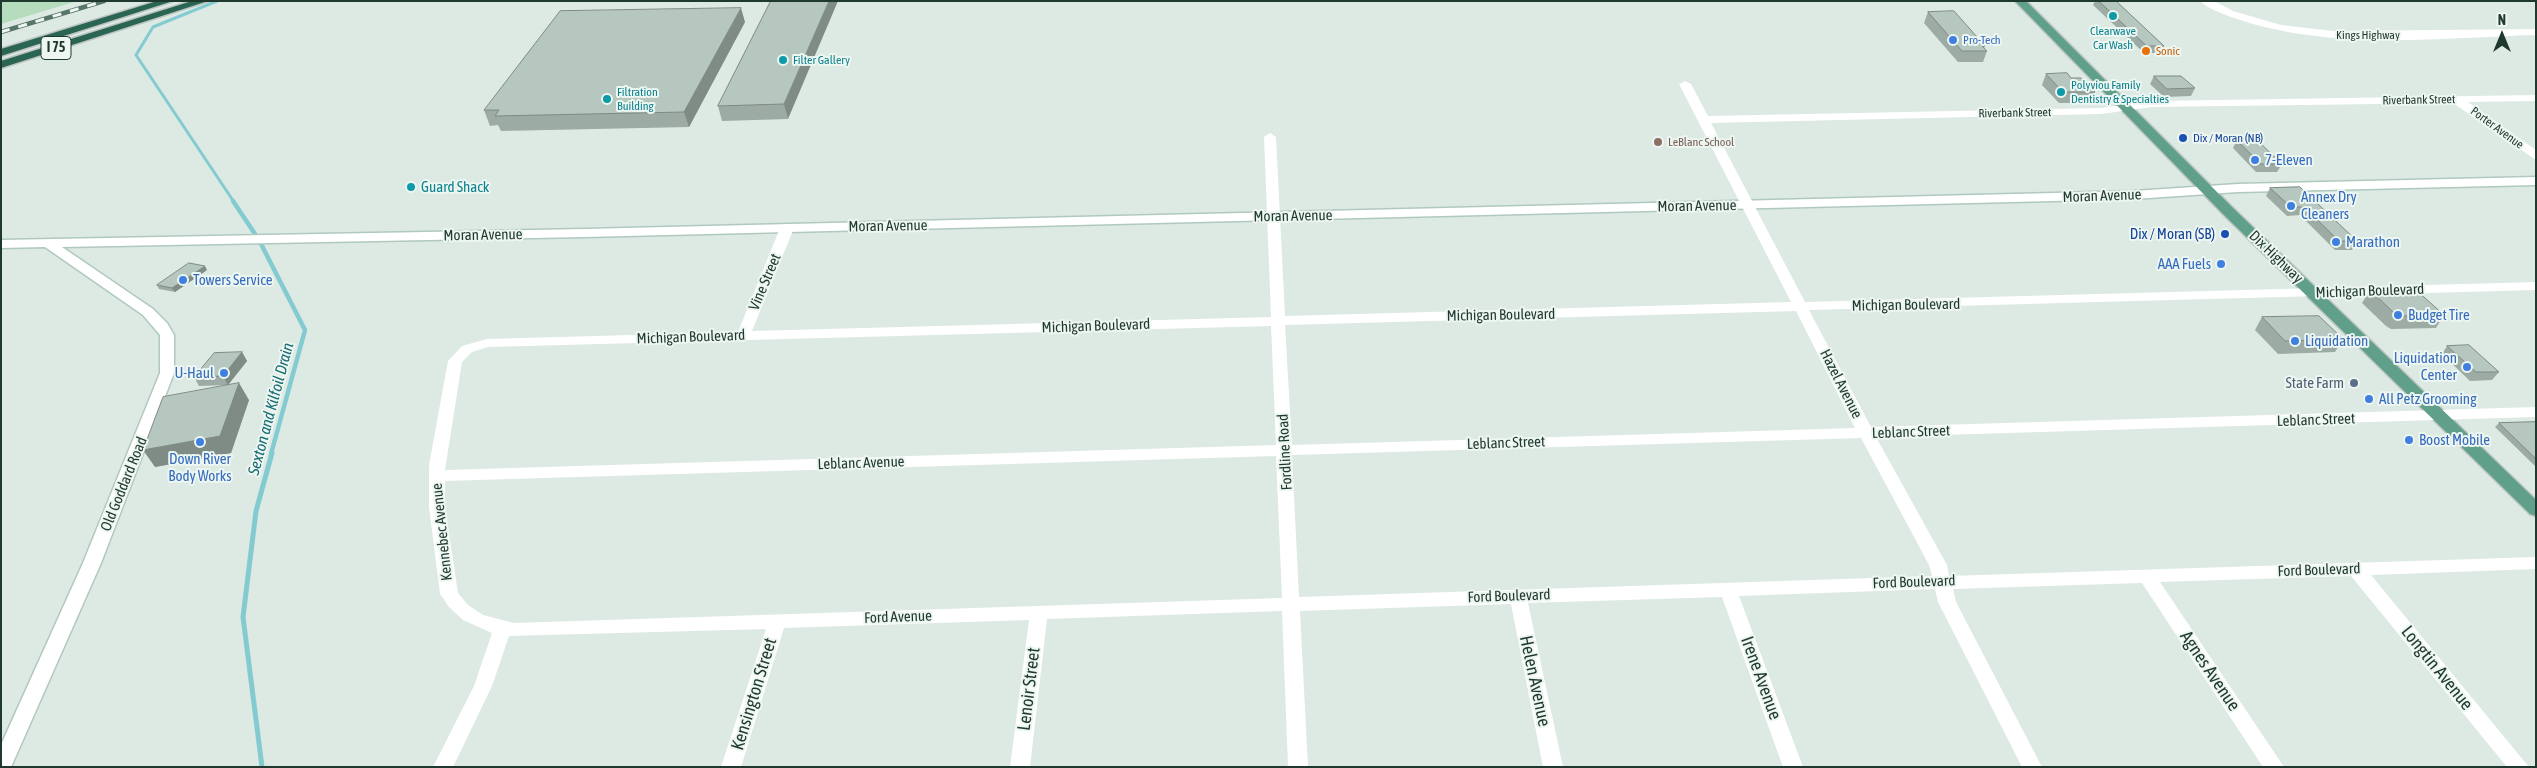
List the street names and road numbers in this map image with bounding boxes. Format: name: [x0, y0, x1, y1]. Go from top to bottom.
street label: Kings Highway: [2336, 28, 2400, 42]
road number: I 75: [41, 36, 71, 59]
street label: Riverbank Street: [2382, 92, 2456, 108]
street label: Porter Avenue: [2468, 104, 2526, 152]
street label: Riverbank Street: [1978, 105, 2052, 121]
street label: Moran Avenue: [2062, 186, 2142, 206]
street label: Moran Avenue: [1657, 196, 1737, 216]
street label: Moran Avenue: [1253, 206, 1333, 226]
street label: Moran Avenue: [848, 216, 928, 236]
street label: Moran Avenue: [443, 225, 523, 245]
street label: Dix Highway: [2245, 227, 2307, 287]
street label: Vine Street: [745, 251, 785, 313]
street label: Michigan Boulevard: [2315, 280, 2425, 302]
street label: Michigan Boulevard: [1852, 295, 1960, 315]
street label: Michigan Boulevard: [1447, 305, 1555, 325]
street label: Michigan Boulevard: [1041, 315, 1151, 337]
street label: Michigan Boulevard: [636, 326, 746, 348]
street label: Hazel Avenue: [1816, 346, 1866, 422]
street label: Leblanc Street: [2276, 410, 2356, 430]
street label: Fordline Road: [1274, 413, 1296, 491]
street label: Leblanc Street: [1871, 422, 1951, 442]
street label: Leblanc Street: [1466, 433, 1546, 453]
street label: Old Goddard Road: [97, 434, 151, 534]
street label: Leblanc Avenue: [817, 452, 905, 474]
street label: Kennebec Avenue: [428, 482, 456, 582]
street label: Ford Boulevard: [2277, 560, 2361, 580]
street label: Ford Boulevard: [1872, 572, 1956, 592]
street label: Ford Boulevard: [1467, 586, 1551, 606]
street label: Ford Avenue: [864, 607, 932, 627]
street label: Longtin Avenue: [2396, 621, 2478, 715]
street label: Agnes Avenue: [2175, 627, 2245, 715]
street label: Irene Avenue: [1736, 633, 1786, 723]
street label: Helen Avenue: [1515, 634, 1555, 728]
street label: Kensington Street: [727, 635, 781, 753]
street label: Lenoir Street: [1013, 646, 1045, 732]

